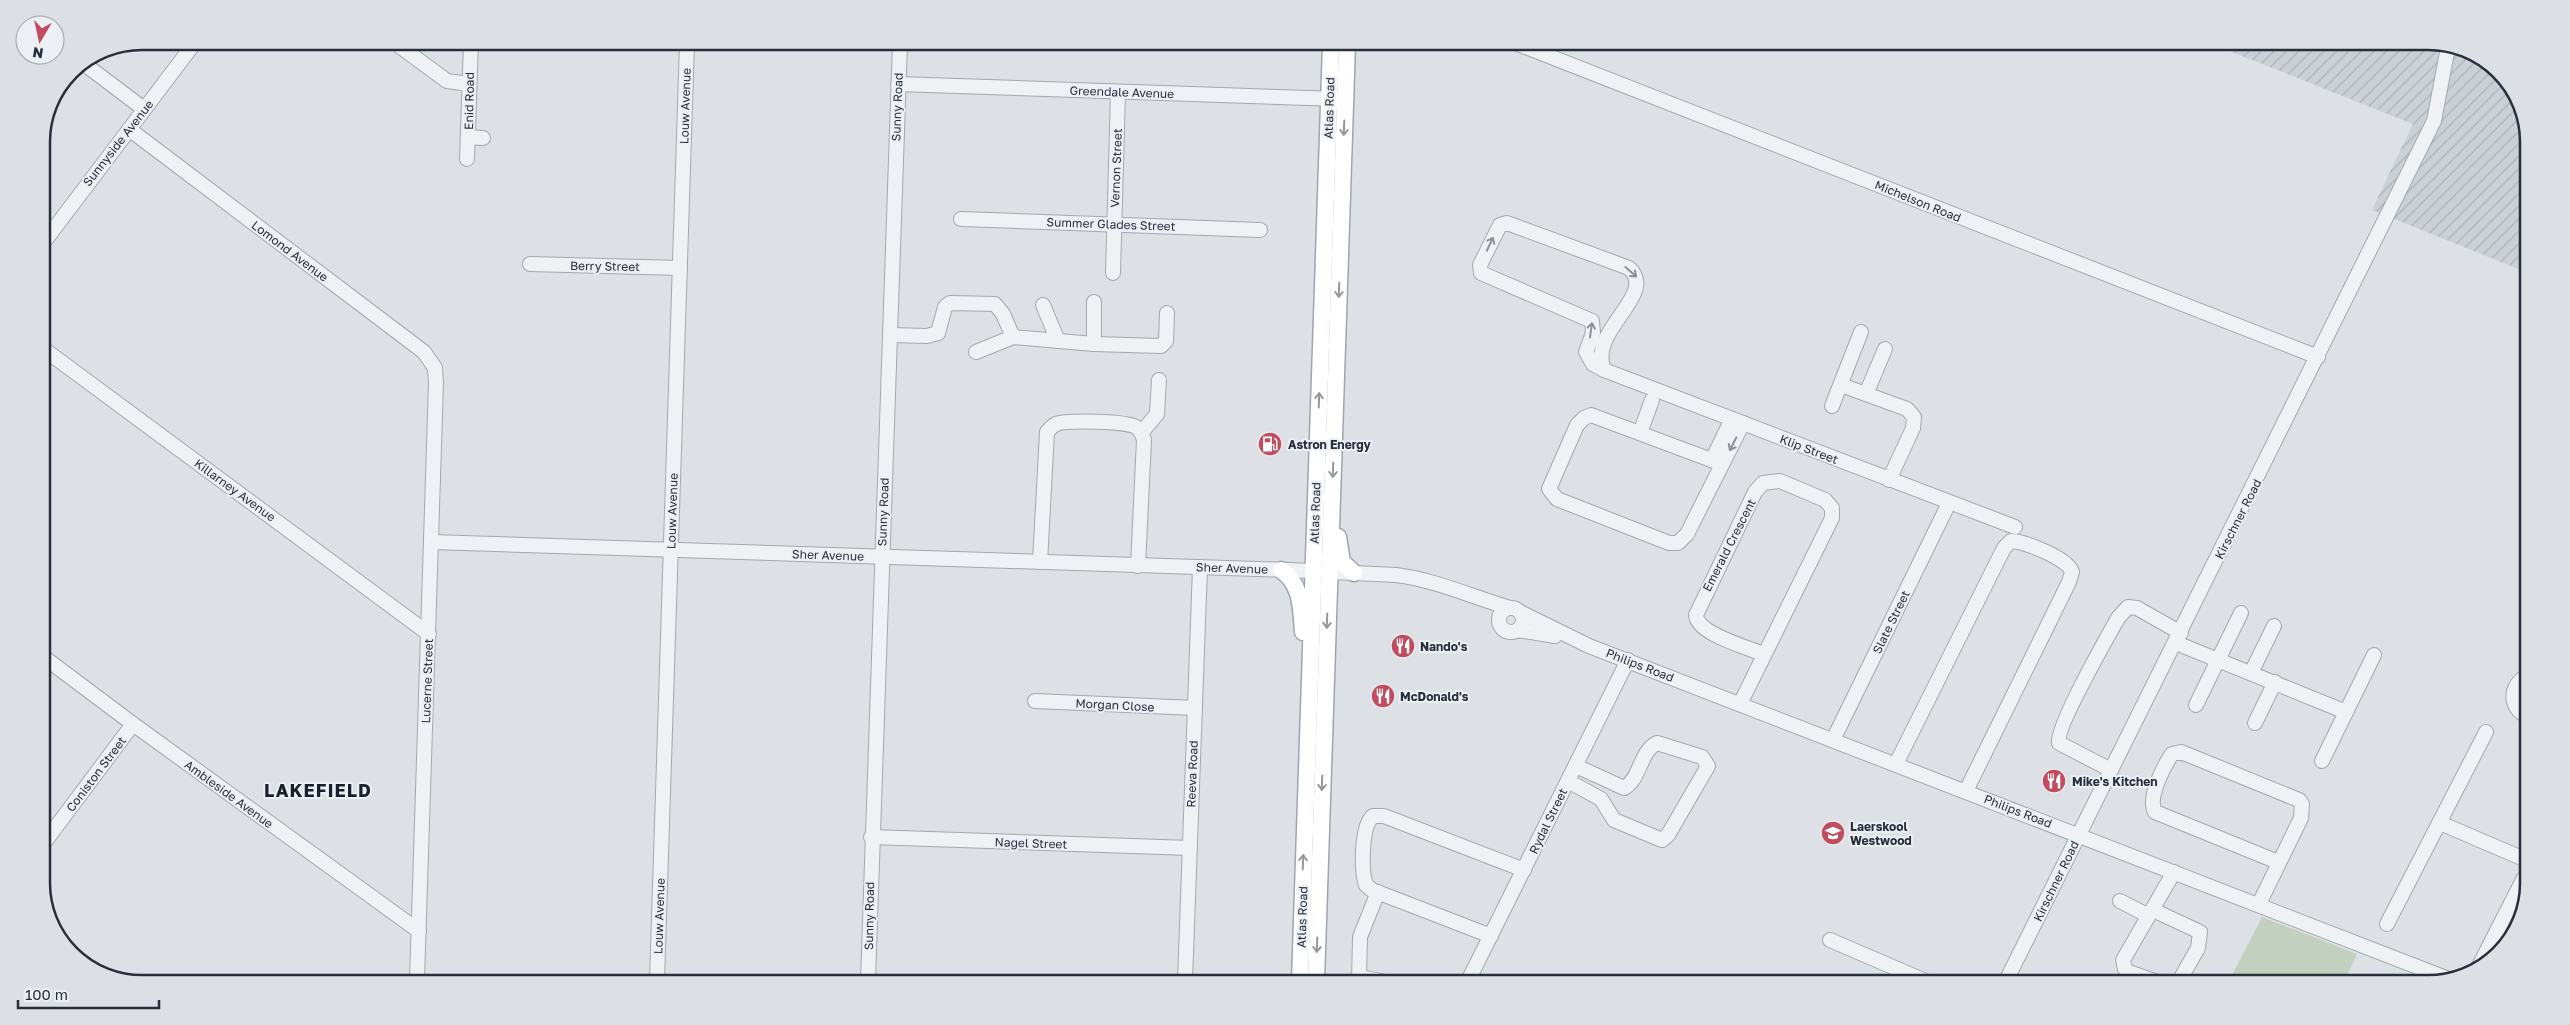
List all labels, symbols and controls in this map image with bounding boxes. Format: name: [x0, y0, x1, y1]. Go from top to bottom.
north arrow: [15, 15, 65, 65]
text: N: [31, 44, 44, 63]
street label: Louw Avenue: [676, 68, 694, 144]
street label: Enid Road: [461, 72, 477, 130]
street label: Sunny Road: [888, 72, 906, 142]
street label: Atlas Road: [1320, 77, 1338, 139]
street label: Greendale Avenue: [1070, 83, 1175, 101]
street label: Sunnyside Avenue: [80, 97, 156, 189]
one-way arrow: [1339, 120, 1349, 136]
street label: Vernon Street: [1107, 128, 1125, 208]
street label: Michelson Road: [1873, 177, 1963, 225]
street label: Summer Glades Street: [1046, 214, 1176, 234]
street label: Lomond Avenue: [249, 217, 331, 285]
one-way arrow: [1486, 237, 1495, 252]
street label: Berry Street: [570, 258, 640, 274]
one-way arrow: [1624, 266, 1637, 277]
one-way arrow: [1334, 282, 1343, 298]
one-way arrow: [1587, 323, 1597, 339]
one-way arrow: [1314, 392, 1324, 408]
fuel station icon: Astron Energy: [1257, 431, 1283, 457]
street label: Klip Street: [1778, 431, 1840, 467]
one-way arrow: [1727, 436, 1737, 451]
place label: Astron Energy: [1288, 437, 1372, 452]
street label: Killarney Avenue: [191, 455, 279, 525]
one-way arrow: [1328, 462, 1338, 478]
street label: Louw Avenue: [663, 473, 681, 549]
street label: Kirschner Road: [2211, 476, 2265, 562]
street label: Sunny Road: [874, 477, 892, 547]
street label: Atlas Road: [1306, 482, 1324, 544]
street label: Emerald Crescent: [1699, 496, 1759, 594]
street label: Sher Avenue: [792, 546, 864, 564]
street label: Sher Avenue: [1196, 559, 1268, 577]
street label: Slate Street: [1869, 588, 1913, 656]
one-way arrow: [1323, 612, 1332, 628]
restaurant icon: Nando's: [1390, 633, 1416, 659]
street label: Lucerne Street: [418, 638, 436, 724]
place label: Nando's: [1420, 639, 1468, 654]
street label: Philips Road: [1604, 645, 1676, 685]
restaurant icon: McDonald's: [1370, 683, 1396, 709]
place label: McDonald's: [1400, 689, 1469, 704]
street label: Morgan Close: [1075, 695, 1155, 715]
street label: Coniston Street: [63, 733, 129, 815]
street label: Reeva Road: [1183, 740, 1201, 808]
street label: Ambleside Avenue: [182, 757, 276, 831]
restaurant icon: Mike's Kitchen: [2041, 768, 2067, 794]
one-way arrow: [1317, 774, 1327, 791]
place label: Mike's Kitchen: [2072, 774, 2158, 789]
district label: LAKEFIELD: [264, 779, 372, 801]
street label: Rydal Street: [1526, 786, 1570, 856]
street label: Philips Road: [1982, 791, 2054, 831]
place label: Laerskool Westwood: [1850, 819, 1912, 848]
school or university icon: Laerskool Westwood: [1820, 820, 1846, 846]
street label: Nagel Street: [994, 834, 1068, 852]
street label: Kirschner Road: [2030, 838, 2082, 924]
one-way arrow: [1299, 855, 1308, 871]
street label: Louw Avenue: [650, 878, 668, 954]
street label: Sunny Road: [861, 882, 877, 950]
street label: Atlas Road: [1293, 886, 1311, 948]
one-way arrow: [1312, 937, 1322, 953]
scale bar: [18, 978, 159, 1010]
text: 100 m: [25, 985, 68, 1003]

